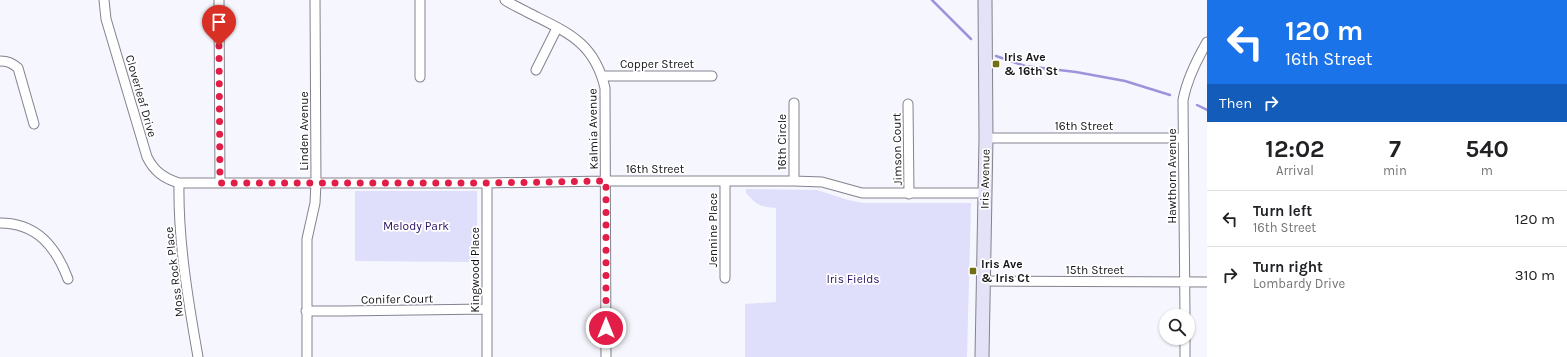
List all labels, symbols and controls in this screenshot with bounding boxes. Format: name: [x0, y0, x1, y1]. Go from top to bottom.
pin: [202, 5, 236, 46]
icon: arrive: [208, 11, 230, 33]
text: 120 m: [1285, 14, 1363, 47]
icon: left: [1219, 16, 1271, 68]
text: 16th Street: [1285, 48, 1373, 70]
place label: Iris Ave & 16th St: [1004, 50, 1058, 78]
street label: Cloverleaf Drive: [123, 53, 159, 139]
street label: Copper Street: [620, 57, 695, 71]
marker: Iris Ave & 16th St: [991, 59, 1001, 69]
street label: Kalmia Avenue: [585, 88, 601, 170]
street label: Linden Avenue: [297, 91, 311, 171]
icon: right: [1260, 92, 1282, 114]
text: Then: [1219, 94, 1252, 112]
street label: Jimson Court: [889, 112, 905, 185]
street label: 16th Circle: [775, 114, 789, 170]
street label: 16th Street: [1055, 119, 1114, 133]
street label: Hawthorn Avenue: [1165, 128, 1179, 224]
text: 12:02: [1265, 135, 1325, 163]
text: 7: [1389, 135, 1401, 163]
text: 540: [1465, 135, 1509, 163]
street label: Iris Avenue: [977, 149, 993, 209]
street label: 16th Street: [626, 162, 685, 176]
text: Arrival: [1276, 163, 1314, 178]
text: min: [1383, 163, 1407, 178]
text: m: [1481, 163, 1493, 178]
street label: Jennine Place: [706, 193, 720, 267]
text: Turn left: [1253, 202, 1312, 220]
icon: left: [1219, 208, 1241, 230]
text: 120 m: [1515, 210, 1555, 228]
park label: Melody Park: [383, 219, 449, 233]
text: 16th Street: [1253, 220, 1316, 235]
street label: Moss Rock Place: [162, 226, 186, 318]
street label: Kingwood Place: [468, 227, 482, 313]
place label: Iris Ave & Iris Ct: [981, 257, 1030, 285]
text: Turn right: [1253, 258, 1323, 276]
street label: 15th Street: [1066, 263, 1125, 277]
icon: right: [1219, 264, 1241, 286]
marker: Iris Ave & Iris Ct: [968, 266, 978, 276]
text: 310 m: [1515, 266, 1555, 284]
park label: Iris Fields: [826, 272, 880, 286]
text: Lombardy Drive: [1253, 276, 1345, 291]
street label: Conifer Court: [361, 291, 434, 307]
position arrow: [585, 307, 627, 349]
map controls: [1159, 309, 1195, 345]
button: search: [1159, 309, 1195, 345]

